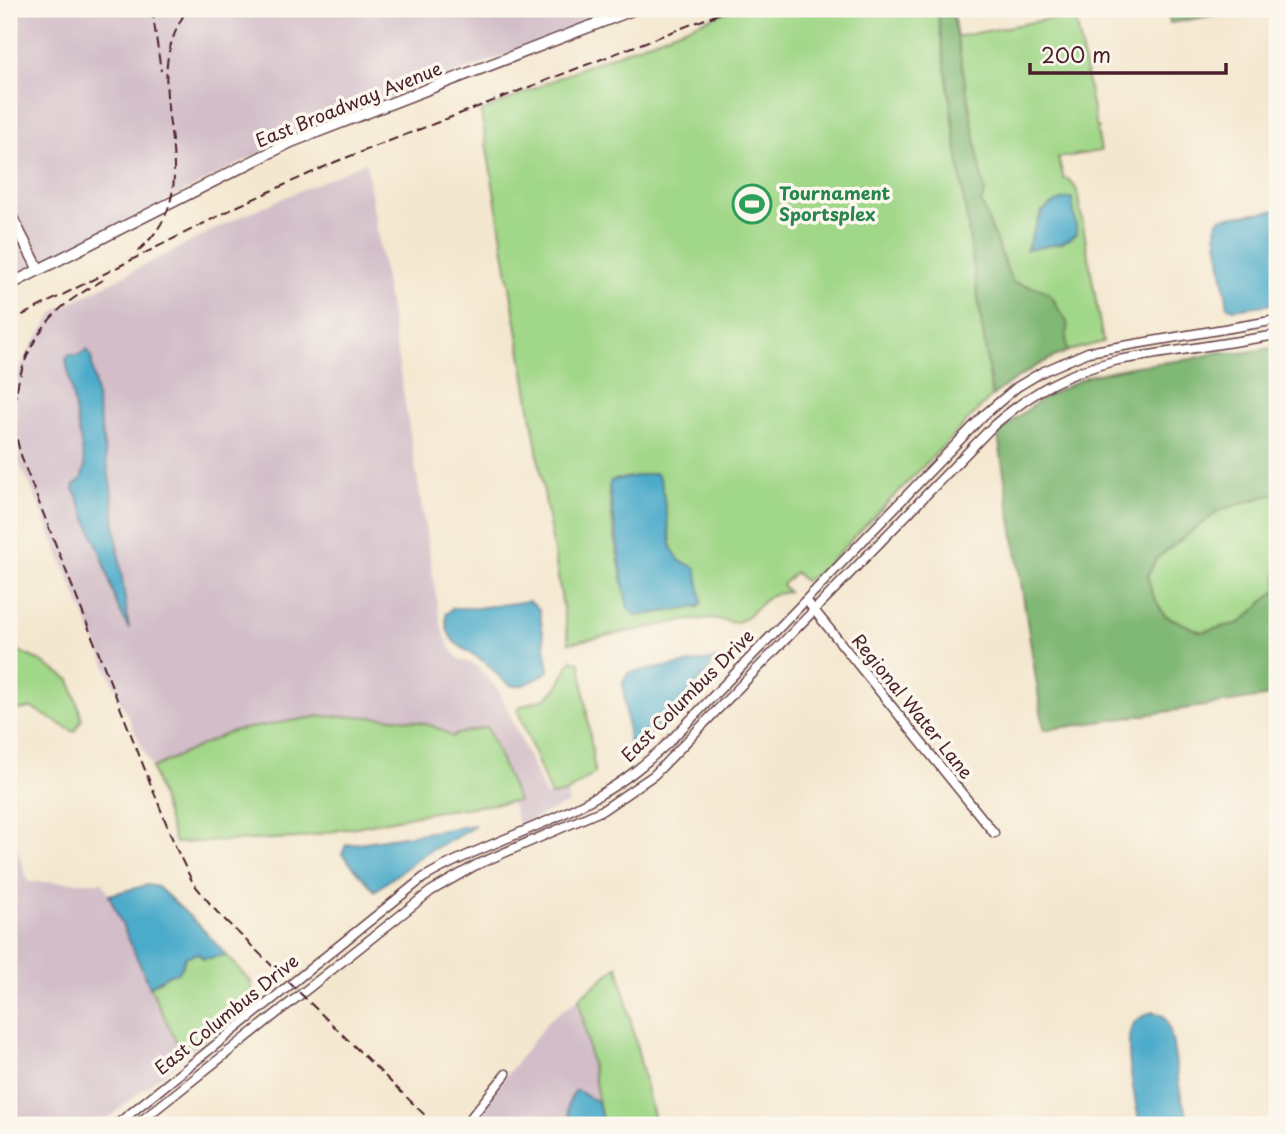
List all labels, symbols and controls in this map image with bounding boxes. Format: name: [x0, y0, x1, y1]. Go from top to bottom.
scale bar: [1030, 32, 1226, 76]
text: 200 m: [1041, 38, 1111, 70]
street label: East Broadway Avenue: [251, 54, 446, 153]
place label: Tournament Sportsplex: [779, 179, 891, 227]
sports icon: Tournament Sportsplex: [731, 183, 773, 225]
street label: East Columbus Drive: [614, 622, 760, 768]
street label: Regional Water Lane: [846, 628, 980, 784]
street label: East Columbus Drive: [148, 947, 304, 1080]

